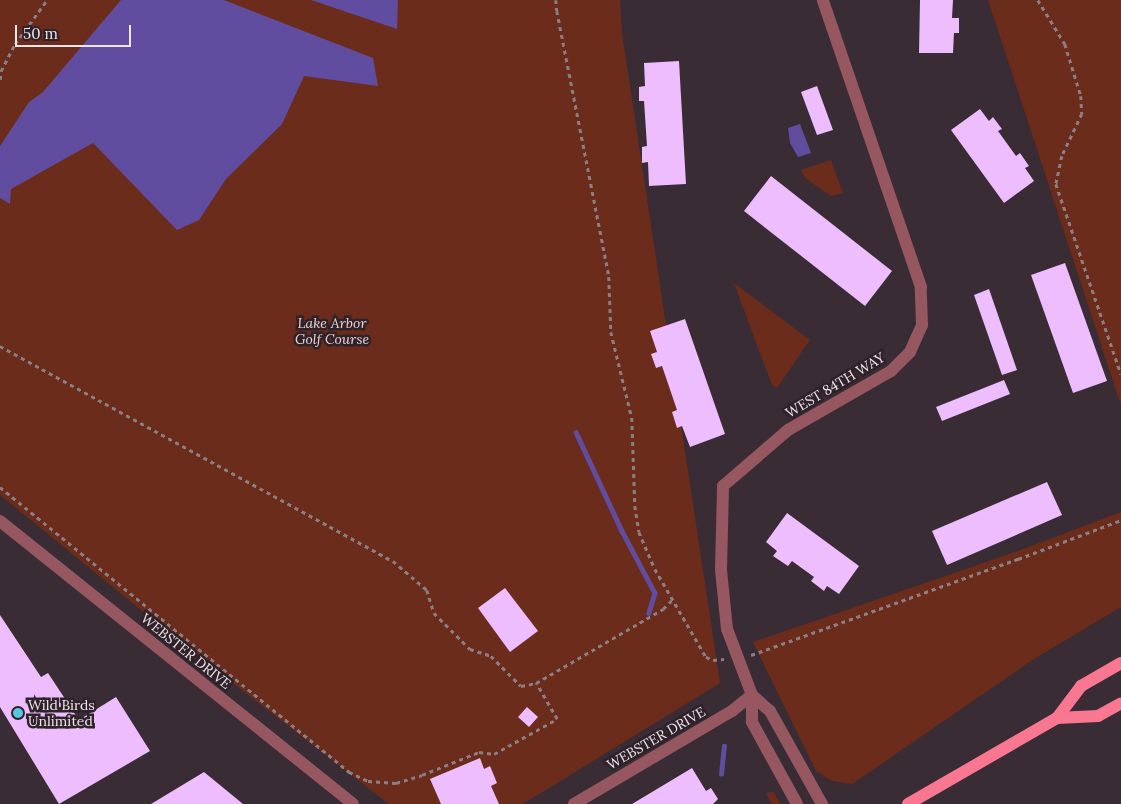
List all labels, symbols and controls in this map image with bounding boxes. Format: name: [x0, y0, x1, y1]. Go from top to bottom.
scale bar: [18, 15, 134, 47]
text: 50 m: [23, 24, 58, 43]
park label: Lake Arbor Golf Course: [295, 315, 369, 348]
street label: WEST 84TH WAY: [782, 349, 888, 421]
street label: WEBSTER DRIVE: [138, 610, 234, 692]
place label: Wild Birds Unlimited: [28, 697, 95, 730]
street label: WEBSTER DRIVE: [604, 703, 708, 773]
marker: Wild Birds Unlimited: [12, 707, 24, 719]

